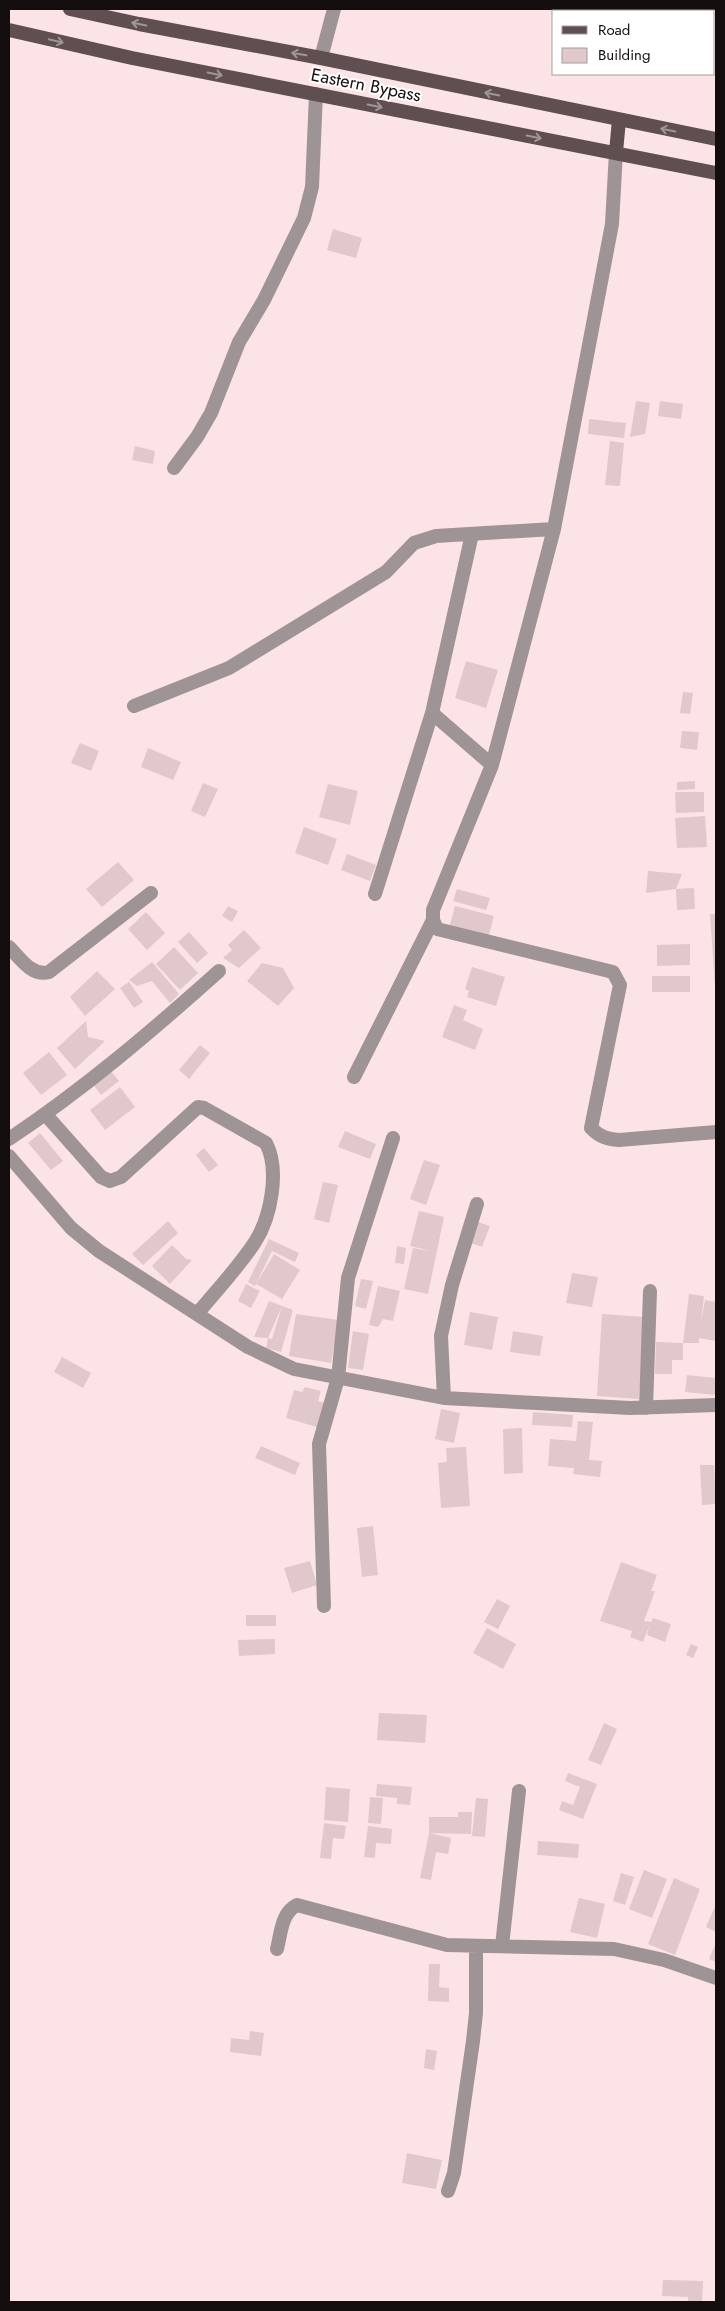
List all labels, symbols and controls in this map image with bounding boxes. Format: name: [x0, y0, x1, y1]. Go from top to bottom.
legend: [552, 10, 715, 75]
one-way arrow: [131, 19, 147, 28]
text: Road: [598, 19, 630, 41]
one-way arrow: [48, 37, 64, 46]
text: Building: [598, 44, 650, 66]
one-way arrow: [291, 48, 307, 58]
street label: Eastern Bypass: [309, 62, 423, 108]
one-way arrow: [207, 70, 223, 79]
one-way arrow: [484, 89, 500, 99]
one-way arrow: [366, 102, 382, 111]
one-way arrow: [661, 124, 677, 134]
one-way arrow: [526, 132, 542, 142]

